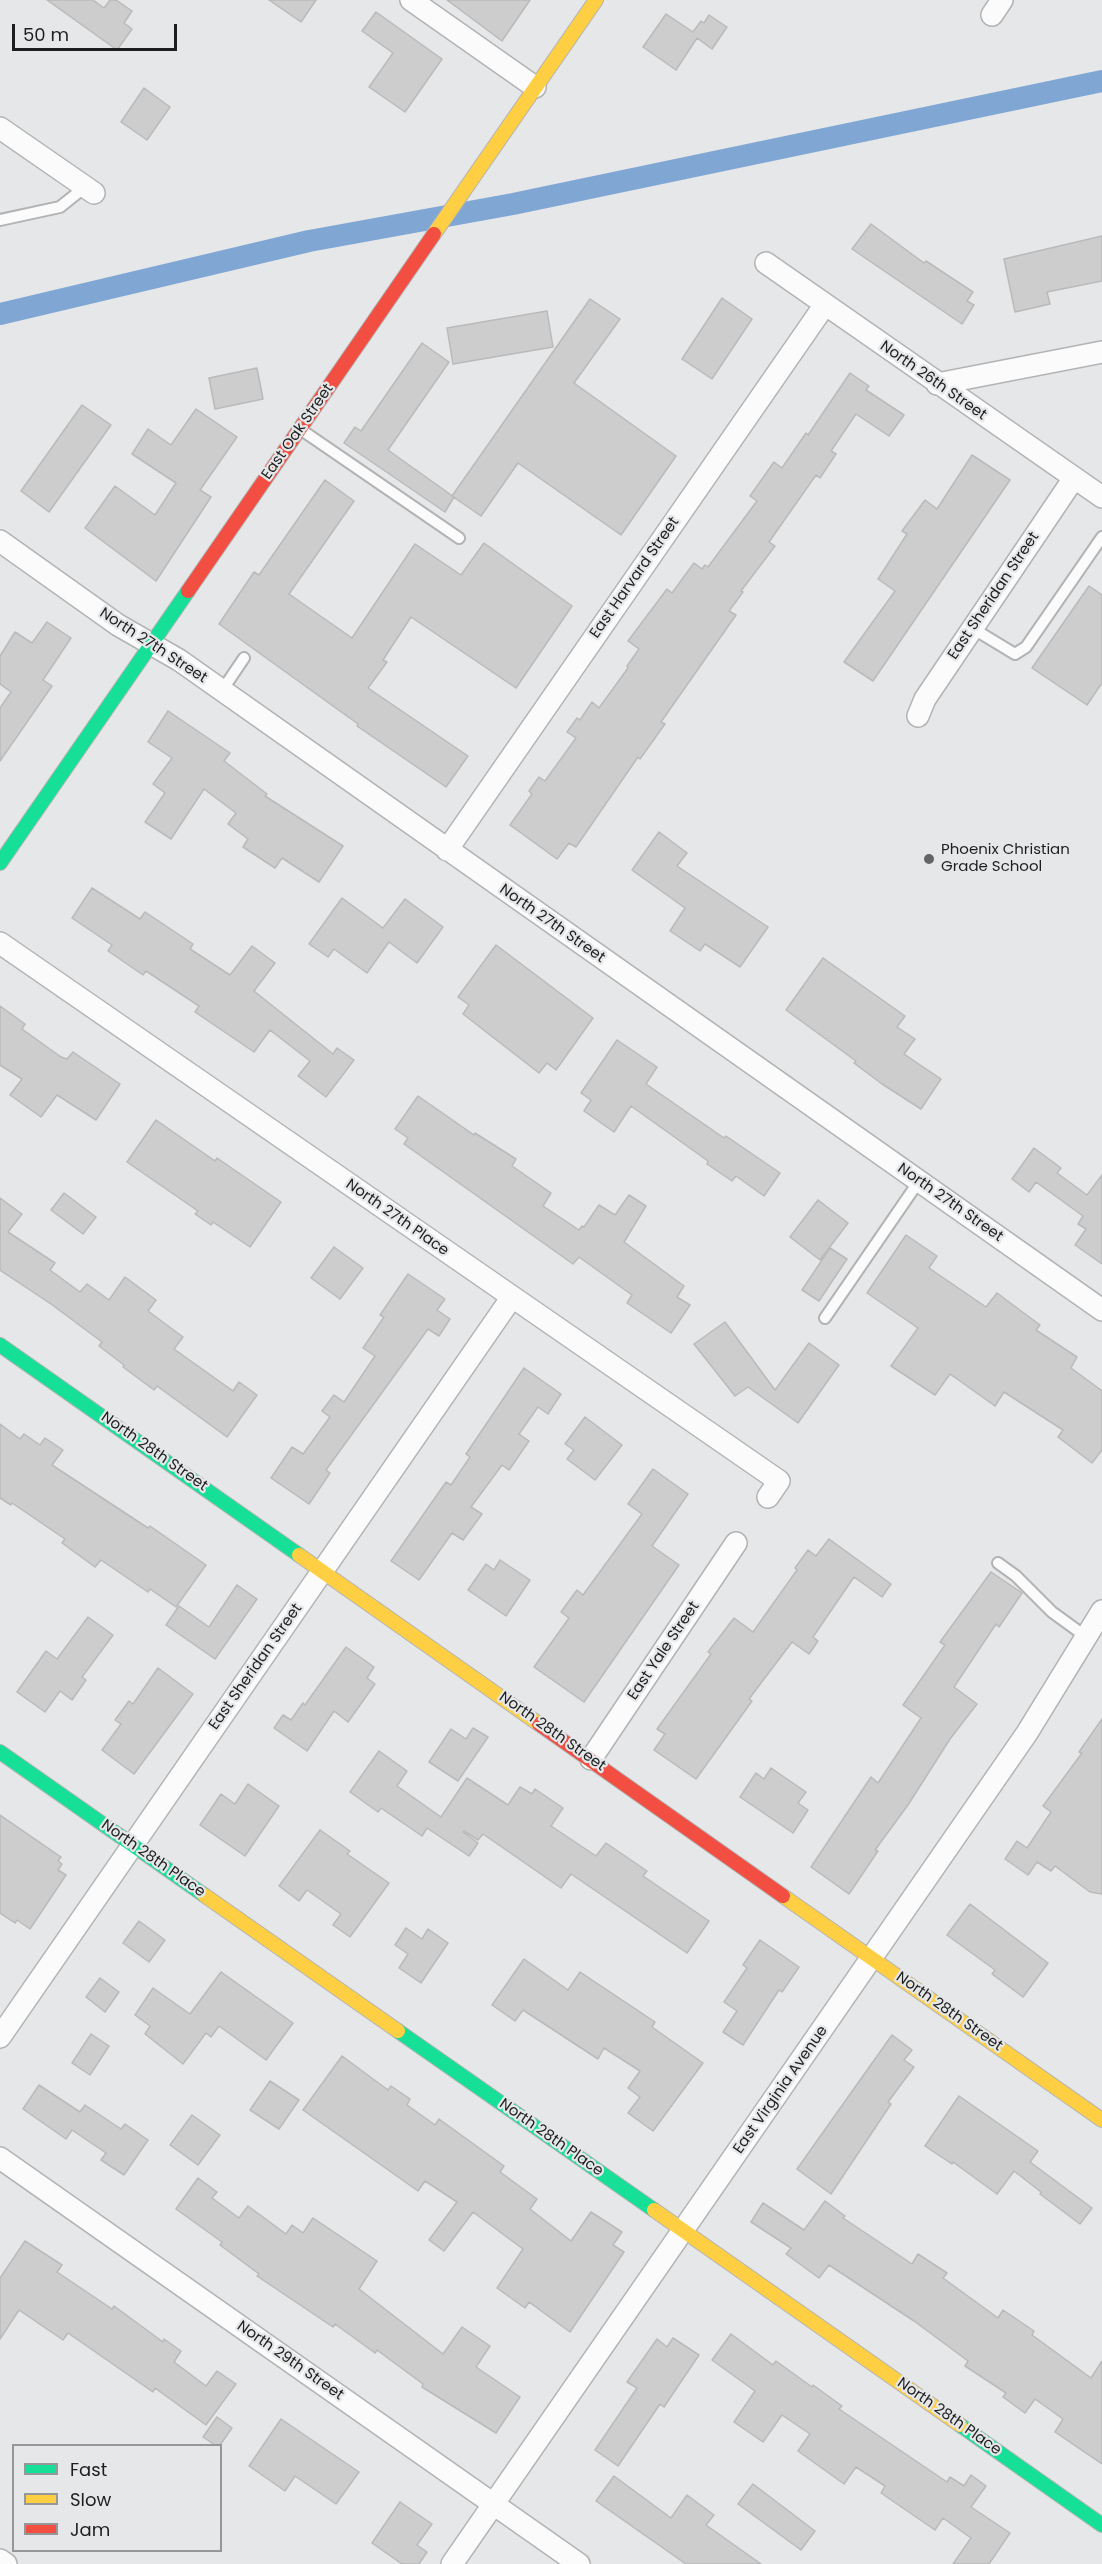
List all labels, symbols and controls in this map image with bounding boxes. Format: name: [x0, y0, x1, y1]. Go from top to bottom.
scale bar: [15, 12, 180, 50]
text: 50 m: [23, 22, 69, 47]
street label: North 26th Street: [876, 338, 990, 424]
street label: East Oak Street: [258, 381, 338, 483]
street label: East Harvard Street: [586, 514, 684, 642]
street label: East Sheridan Street: [945, 529, 1043, 663]
street label: North 27th Street: [96, 605, 210, 687]
place label: Phoenix Christian Grade School: [941, 841, 1070, 876]
marker: Phoenix Christian Grade School: [922, 852, 936, 866]
street label: North 27th Street: [496, 881, 608, 967]
street label: North 27th Street: [894, 1160, 1006, 1246]
street label: North 27th Place: [342, 1176, 452, 1260]
street label: North 28th Street: [97, 1409, 211, 1495]
street label: East Yale Street: [624, 1598, 704, 1704]
street label: East Sheridan Street: [206, 1600, 306, 1734]
street label: North 28th Street: [495, 1689, 609, 1775]
street label: North 28th Place: [98, 1816, 208, 1902]
street label: North 28th Street: [892, 1969, 1006, 2055]
street label: East Virginia Avenue: [730, 2023, 832, 2157]
street label: North 28th Place: [496, 2095, 606, 2181]
street label: North 29th Street: [233, 2318, 347, 2404]
street label: North 28th Place: [894, 2374, 1004, 2460]
legend: [12, 2444, 222, 2552]
text: Fast: [70, 2457, 107, 2482]
text: Slow: [70, 2487, 111, 2512]
text: Jam: [70, 2517, 110, 2542]

